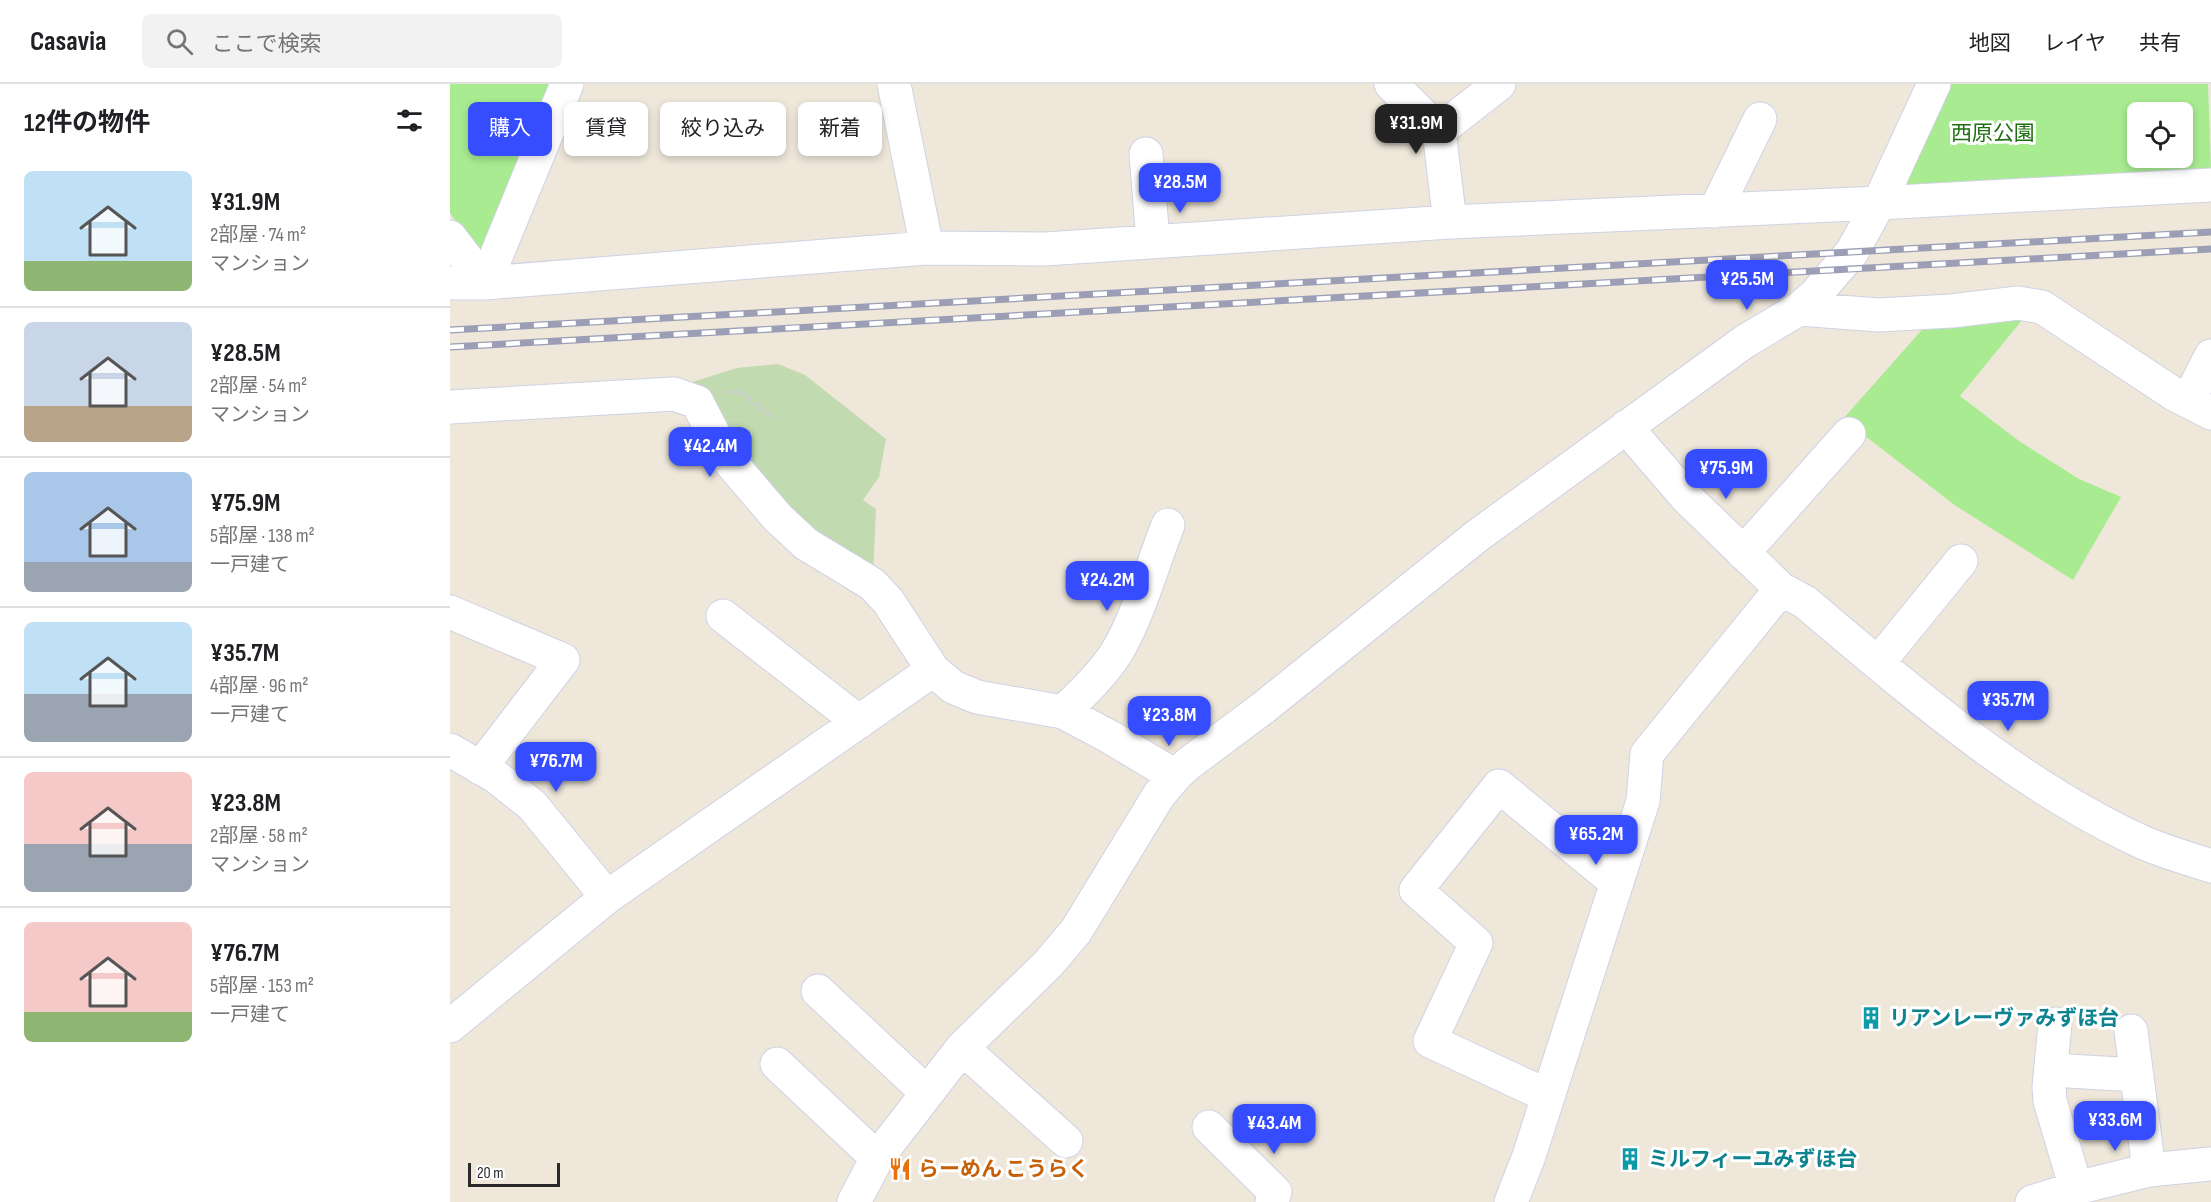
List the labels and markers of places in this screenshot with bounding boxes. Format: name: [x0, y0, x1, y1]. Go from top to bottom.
pin: ¥31.9M: [1367, 104, 1465, 155]
pin: ¥28.5M: [1131, 163, 1229, 214]
pin: ¥25.5M: [1698, 260, 1796, 311]
pin: ¥42.4M: [661, 427, 759, 478]
pin: ¥75.9M: [1677, 449, 1775, 500]
pin: ¥24.2M: [1058, 561, 1156, 612]
pin: ¥35.7M: [1959, 681, 2057, 732]
pin: ¥23.8M: [1120, 696, 1218, 747]
pin: ¥76.7M: [507, 742, 605, 793]
pin: ¥65.2M: [1547, 815, 1645, 866]
building icon: リアンレーヴァみずほ台: [1858, 1005, 1884, 1031]
place label: リアンレーヴァみずほ台: [1889, 1006, 2119, 1031]
pin: ¥33.6M: [2066, 1101, 2164, 1152]
pin: ¥43.4M: [1225, 1104, 1323, 1155]
building icon: ミルフィーユみずほ台: [1617, 1146, 1643, 1172]
place label: ミルフィーユみずほ台: [1648, 1147, 1858, 1172]
restaurant icon: らーめん こうらく: [887, 1156, 913, 1182]
place label: らーめん こうらく: [918, 1157, 1089, 1182]

